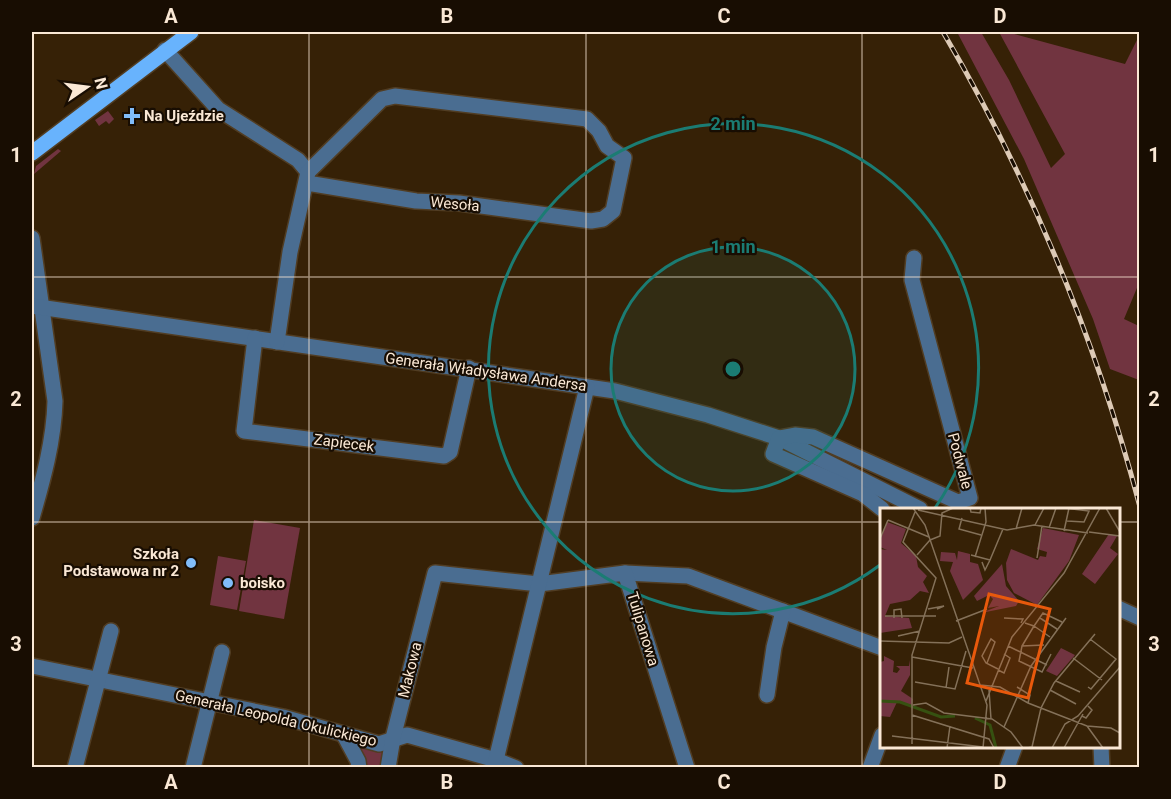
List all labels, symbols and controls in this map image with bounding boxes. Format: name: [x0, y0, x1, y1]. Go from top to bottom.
text: A: [164, 4, 178, 28]
text: B: [441, 4, 453, 28]
text: C: [717, 4, 731, 28]
text: D: [994, 4, 1007, 28]
north arrow: [57, 57, 117, 117]
text: N: [90, 76, 112, 91]
place label: Na Ujeździe: [144, 107, 224, 125]
marker: Na Ujeździe: [125, 109, 139, 123]
text: 2 min: [710, 113, 756, 134]
text: 1: [10, 143, 22, 167]
text: 1: [1148, 143, 1160, 167]
street label: Wesoła: [430, 193, 480, 215]
text: 1 min: [710, 236, 756, 257]
street label: Generała Władysława Andersa: [384, 349, 588, 395]
centre of rings: [723, 359, 743, 379]
text: 2: [10, 387, 22, 411]
text: 2: [1148, 387, 1160, 411]
street label: Zapiecek: [313, 430, 376, 456]
street label: Podwale: [944, 431, 976, 491]
inset map: [880, 508, 1120, 748]
place label: Szkoła Podstawowa nr 2: [63, 545, 179, 580]
marker: Szkoła Podstawowa nr 2: [184, 556, 198, 570]
place label: boisko: [240, 574, 285, 592]
marker: boisko: [221, 576, 235, 590]
street label: Tulipanowa: [623, 590, 663, 668]
text: 3: [10, 632, 22, 656]
text: 3: [1148, 632, 1160, 656]
street label: Makowa: [394, 640, 426, 700]
street label: Generała Leopolda Okulickiego: [173, 686, 379, 750]
text: A: [164, 770, 178, 794]
text: B: [441, 770, 453, 794]
text: C: [717, 770, 731, 794]
text: D: [994, 770, 1007, 794]

